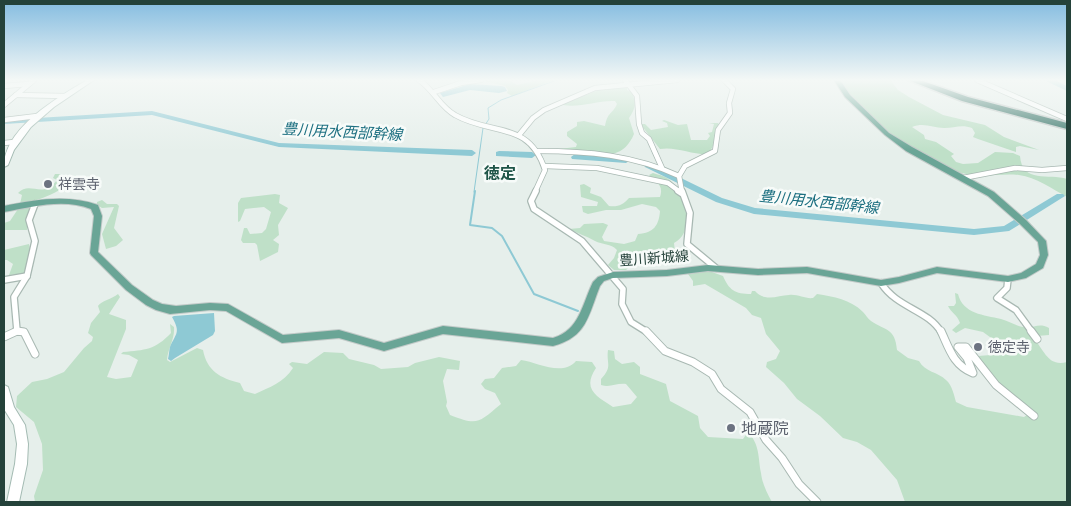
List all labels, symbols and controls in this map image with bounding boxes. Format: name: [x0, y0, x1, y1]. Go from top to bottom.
water label: 豊川用水西部幹線: [282, 120, 404, 144]
district label: 徳定: [484, 164, 516, 183]
place label: 祥雲寺: [58, 176, 100, 193]
marker: 祥雲寺: [42, 178, 54, 190]
water label: 豊川用水西部幹線: [758, 187, 882, 217]
street label: 豊川新城線: [619, 248, 690, 269]
place label: 徳定寺: [988, 339, 1030, 356]
marker: 徳定寺: [972, 341, 984, 353]
place label: 地蔵院: [741, 419, 789, 438]
marker: 地蔵院: [725, 422, 737, 434]

